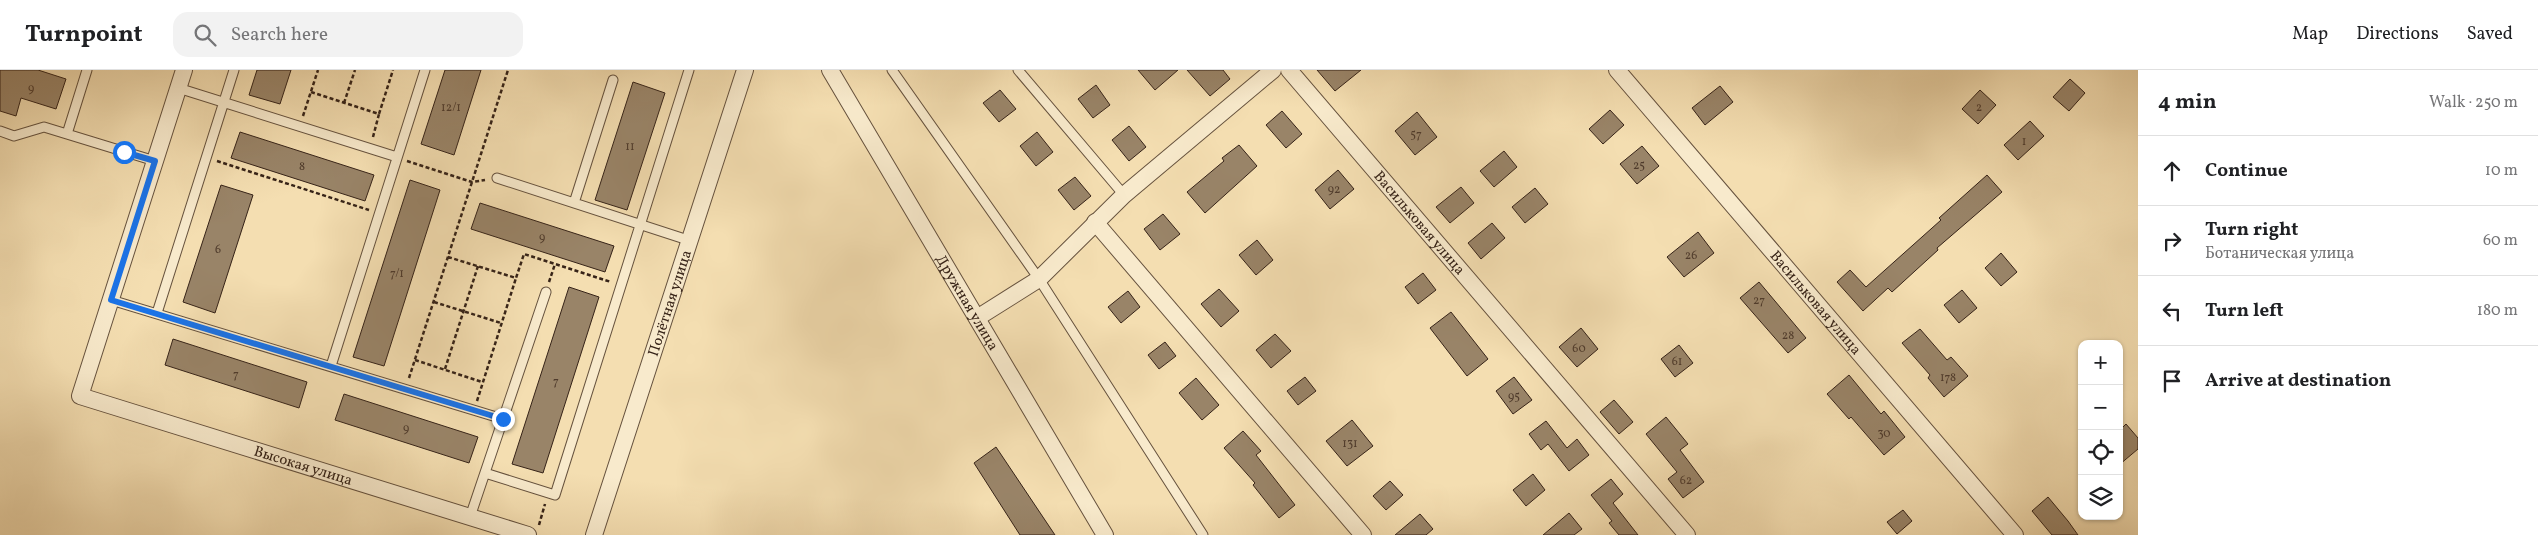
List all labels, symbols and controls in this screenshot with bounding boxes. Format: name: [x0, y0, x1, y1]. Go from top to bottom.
search box: [173, 12, 523, 57]
text: Turnpoint: [25, 18, 143, 52]
icon: search: [191, 21, 219, 49]
text: Search here: [231, 22, 328, 48]
text: Map: [2292, 22, 2328, 47]
text: Directions: [2356, 22, 2439, 47]
text: Saved: [2467, 22, 2513, 47]
house number: 9: [28, 81, 34, 97]
text: 4 min: [2158, 88, 2217, 117]
text: Walk · 250 m: [2429, 92, 2518, 114]
house number: 12/1: [441, 100, 461, 116]
house number: 2: [1976, 100, 1982, 116]
house number: 57: [1410, 127, 1422, 143]
house number: 1: [2022, 134, 2026, 150]
house number: 11: [625, 139, 635, 155]
route start: [113, 141, 136, 164]
icon: ahead: [2158, 157, 2186, 185]
house number: 25: [1633, 158, 1645, 174]
text: Continue: [2205, 158, 2288, 184]
house number: 8: [299, 159, 305, 175]
text: 10 m: [2485, 160, 2518, 182]
street label: Васильковая улица: [1368, 167, 1469, 280]
house number: 92: [1328, 182, 1340, 198]
text: Turn right: [2205, 217, 2298, 243]
icon: right: [2158, 227, 2186, 255]
house number: 9: [539, 230, 545, 246]
text: 60 m: [2483, 230, 2518, 252]
house number: 6: [215, 242, 221, 258]
text: Ботаническая улица: [2205, 243, 2354, 265]
street label: Полётная улица: [644, 247, 698, 359]
street label: Васильковая улица: [1764, 247, 1865, 360]
house number: 26: [1685, 248, 1697, 264]
street label: Дружная улица: [930, 251, 1003, 355]
house number: 7/1: [390, 266, 404, 282]
house number: 27: [1753, 293, 1765, 309]
icon: left: [2158, 297, 2186, 325]
text: Turn left: [2205, 298, 2284, 324]
text: 180 m: [2477, 300, 2518, 322]
house number: 28: [1782, 328, 1794, 344]
map controls: [2078, 340, 2123, 520]
button: +: [2078, 340, 2123, 385]
house number: 60: [1572, 341, 1586, 357]
house number: 61: [1672, 354, 1682, 370]
house number: 7: [233, 367, 239, 383]
icon: arrive: [2158, 367, 2186, 395]
text: Arrive at destination: [2205, 368, 2391, 394]
house number: 178: [1940, 370, 1956, 386]
house number: 7: [553, 374, 559, 390]
button: −: [2078, 385, 2123, 430]
house number: 95: [1508, 389, 1520, 405]
route end: [492, 408, 515, 431]
house number: 9: [403, 421, 409, 437]
house number: 30: [1877, 426, 1891, 442]
button: locate: [2078, 430, 2123, 475]
house number: 131: [1342, 436, 1358, 452]
street label: Высокая улица: [251, 442, 355, 492]
house number: 62: [1680, 473, 1692, 489]
button: layers: [2078, 475, 2123, 520]

